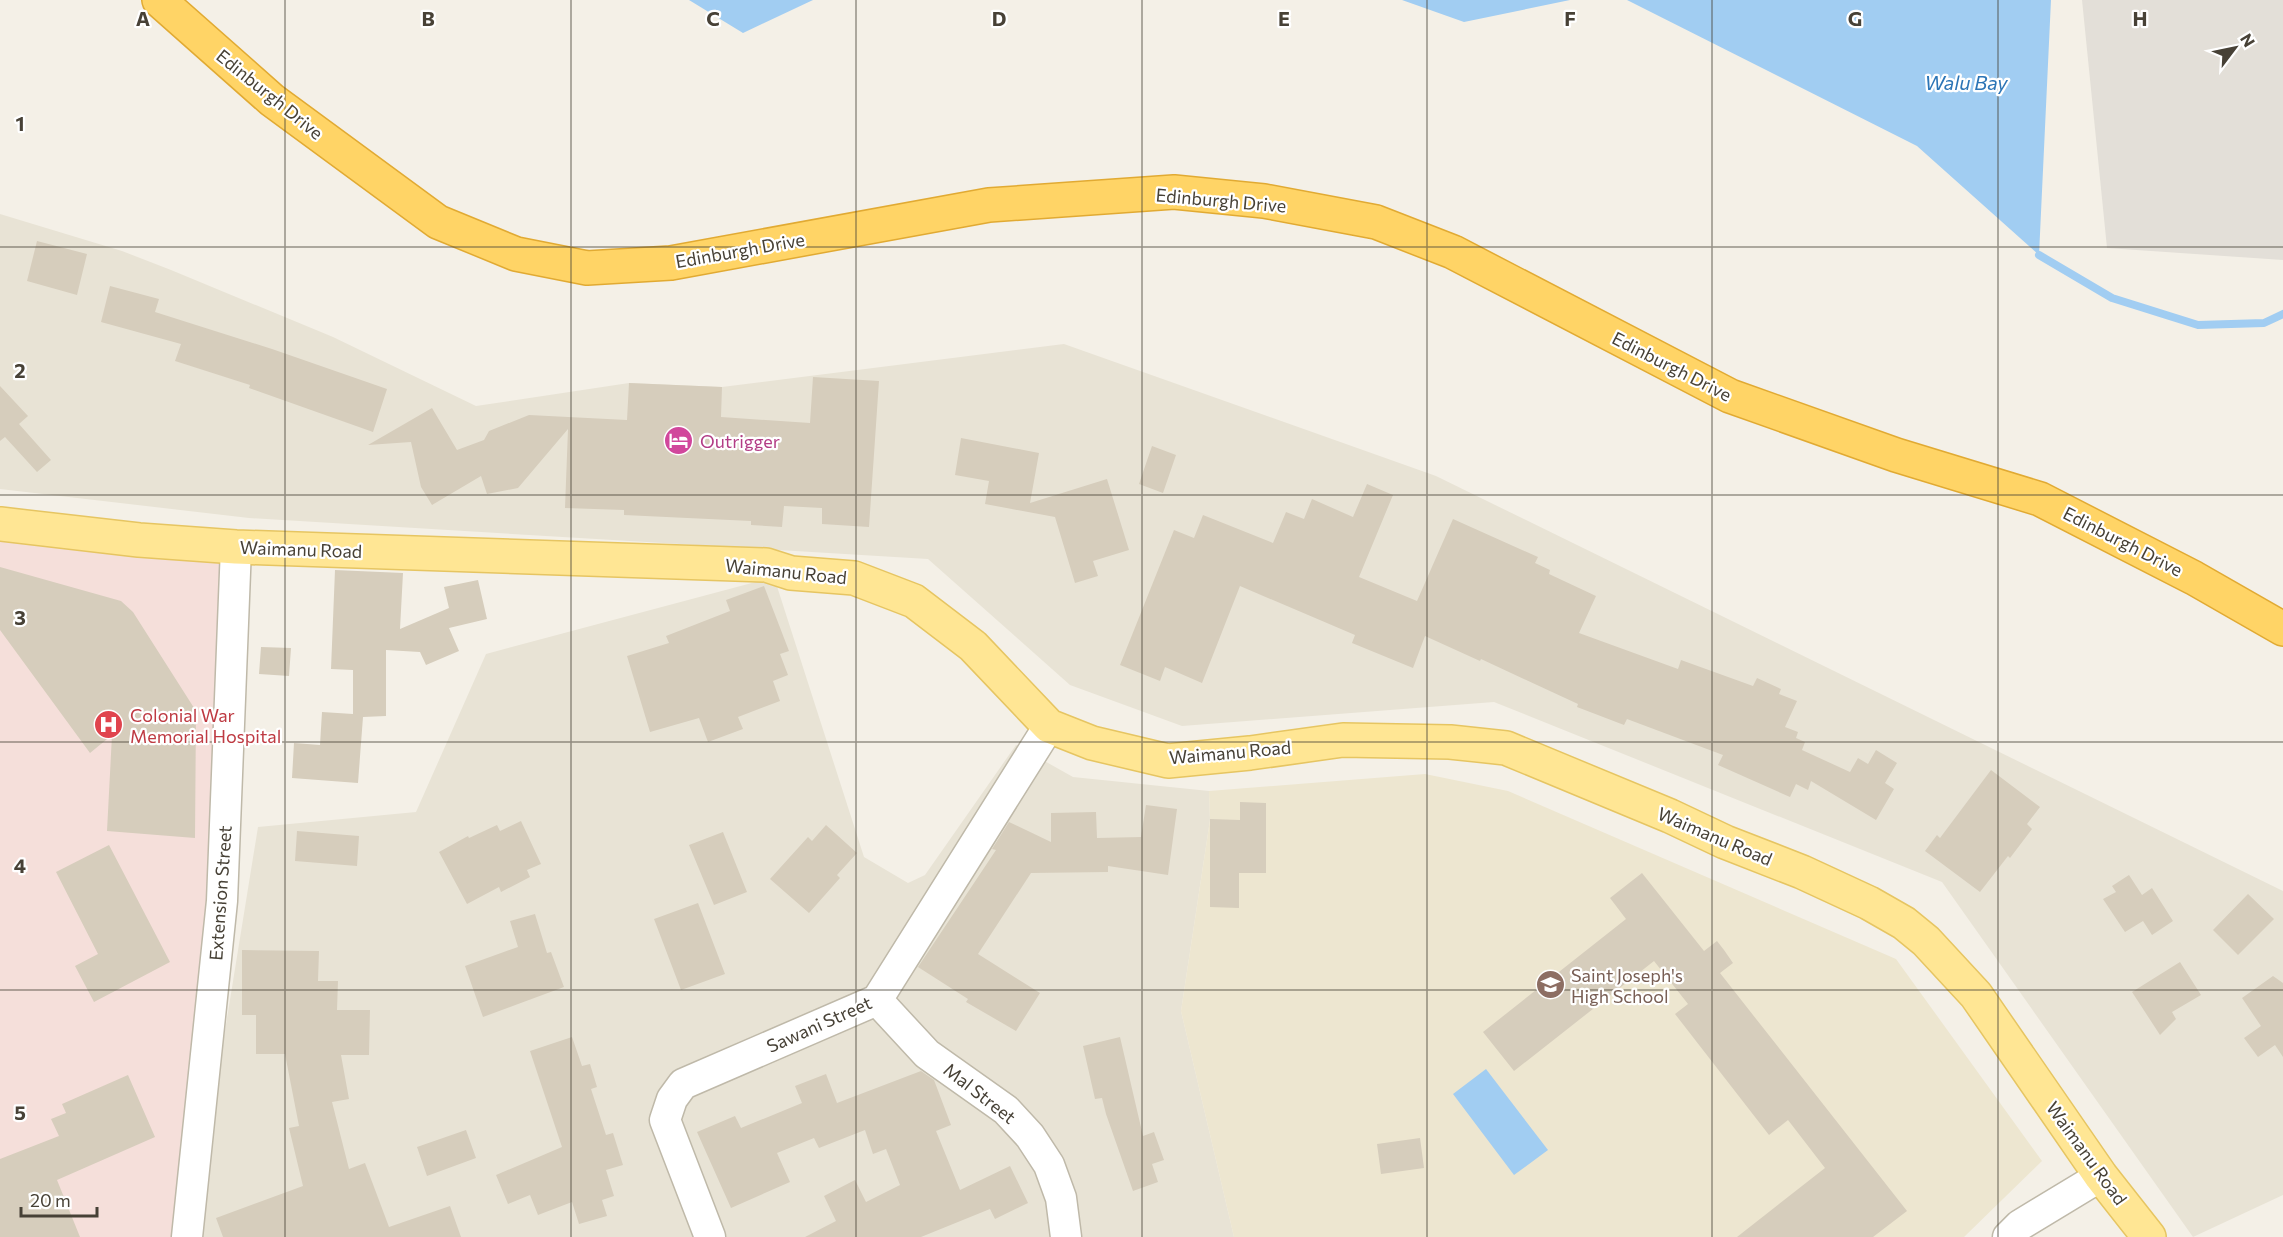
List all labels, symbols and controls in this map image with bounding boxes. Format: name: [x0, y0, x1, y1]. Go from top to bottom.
text: A: [136, 6, 150, 30]
text: B: [421, 6, 435, 30]
text: C: [706, 6, 720, 30]
text: D: [992, 6, 1006, 30]
text: E: [1278, 6, 1290, 30]
text: F: [1564, 6, 1576, 30]
text: G: [1848, 6, 1862, 30]
text: H: [2133, 6, 2148, 30]
north arrow: [2205, 18, 2265, 78]
text: N: [2237, 30, 2259, 50]
street label: Edinburgh Drive: [212, 44, 328, 144]
water label: Walu Bay: [1924, 70, 2008, 94]
text: 1: [15, 111, 25, 135]
street label: Edinburgh Drive: [1155, 183, 1287, 217]
street label: Edinburgh Drive: [674, 228, 806, 272]
street label: Edinburgh Drive: [1609, 326, 1735, 406]
text: 2: [14, 358, 26, 382]
hotel icon: Outrigger: [663, 425, 695, 457]
place label: Outrigger: [700, 430, 780, 452]
street label: Edinburgh Drive: [2060, 501, 2186, 581]
street label: Waimanu Road: [239, 536, 363, 562]
street label: Waimanu Road: [724, 554, 848, 588]
text: 3: [14, 605, 26, 629]
place label: Colonial War Memorial Hospital: [130, 704, 281, 747]
hospital icon: Colonial War Memorial Hospital: [93, 709, 125, 741]
street label: Waimanu Road: [1168, 736, 1292, 768]
street label: Waimanu Road: [1654, 802, 1776, 870]
street label: Extension Street: [204, 825, 236, 961]
text: 4: [14, 853, 26, 877]
place label: Saint Joseph's High School: [1571, 964, 1683, 1007]
school or university icon: Saint Joseph's High School: [1534, 969, 1566, 1001]
street label: Sawani Street: [763, 991, 875, 1057]
street label: Mal Street: [940, 1058, 1020, 1128]
street label: Waimanu Road: [2042, 1097, 2132, 1209]
text: 5: [14, 1100, 26, 1124]
scale bar: [21, 1180, 98, 1218]
text: 20 m: [30, 1189, 71, 1211]

